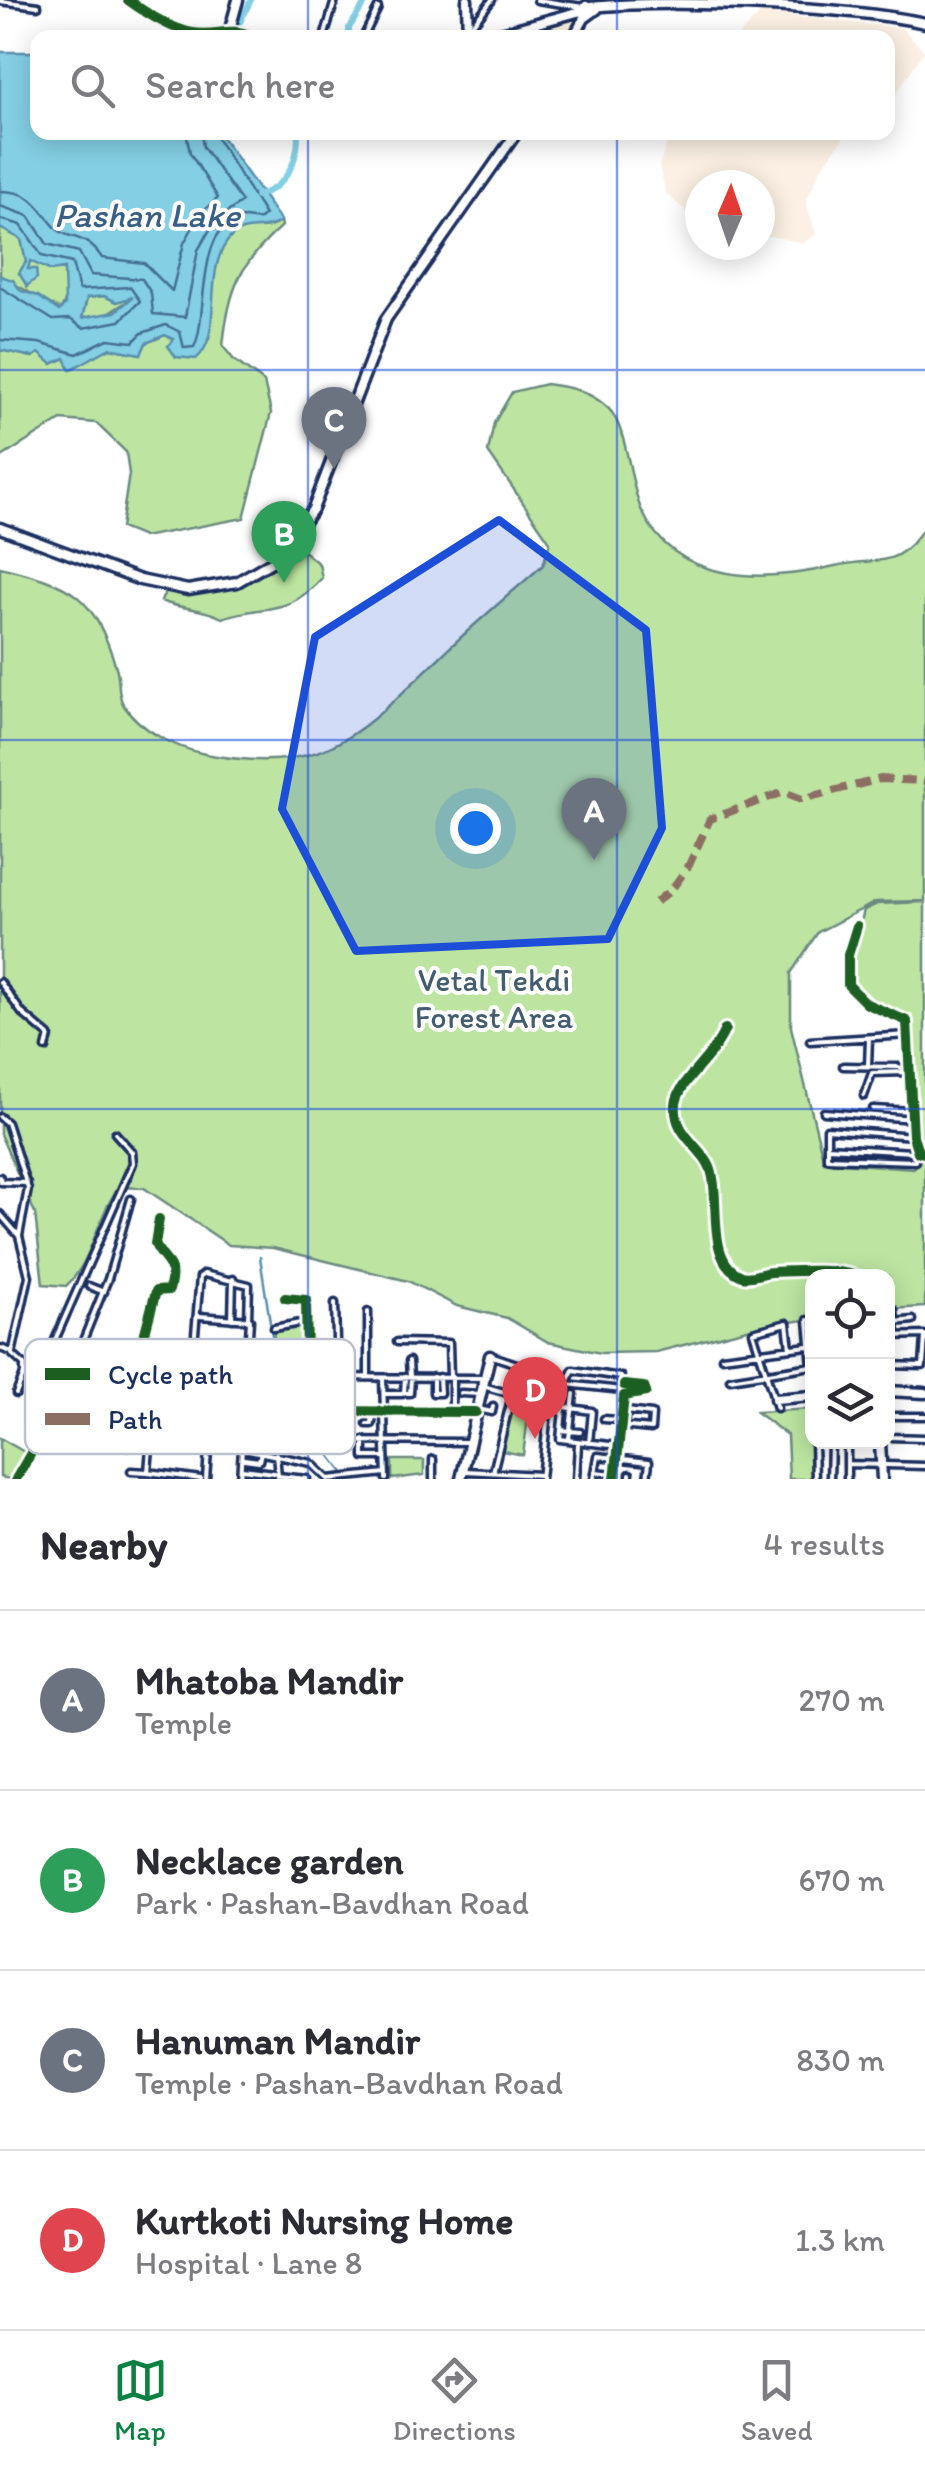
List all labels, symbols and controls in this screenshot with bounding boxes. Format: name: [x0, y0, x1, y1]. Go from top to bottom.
search box: [30, 30, 895, 140]
icon: search: [65, 58, 120, 113]
text: Search here: [145, 62, 336, 108]
north arrow: [685, 170, 775, 260]
water label: Pashan Lake: [54, 194, 242, 236]
pin: C: [302, 386, 366, 469]
pin: B: [252, 500, 316, 583]
pin: A: [562, 778, 626, 860]
your location: [450, 803, 501, 854]
park label: Vetal Tekdi Forest Area: [415, 961, 574, 1036]
map controls: [805, 1269, 895, 1449]
button: locate: [805, 1269, 895, 1359]
legend: [25, 1339, 355, 1454]
pin: D: [502, 1356, 568, 1439]
text: Cycle path: [108, 1357, 233, 1391]
button: layers: [805, 1359, 895, 1449]
text: Path: [108, 1402, 162, 1436]
text: Nearby: [40, 1519, 167, 1570]
text: 4 results: [764, 1525, 885, 1563]
text: Mhatoba Mandir: [135, 1658, 403, 1704]
text: A: [62, 1681, 83, 1719]
text: 270 m: [798, 1681, 885, 1719]
text: Temple: [135, 1704, 232, 1742]
text: Necklace garden: [135, 1838, 404, 1884]
text: B: [62, 1861, 83, 1899]
text: 670 m: [798, 1861, 885, 1899]
text: Park · Pashan-Bavdhan Road: [135, 1884, 529, 1922]
text: Hanuman Mandir: [135, 2018, 420, 2064]
text: C: [62, 2041, 83, 2079]
text: 830 m: [796, 2041, 885, 2079]
text: Temple · Pashan-Bavdhan Road: [135, 2064, 563, 2102]
text: Kurtkoti Nursing Home: [135, 2198, 513, 2244]
text: D: [62, 2221, 83, 2259]
text: 1.3 km: [795, 2221, 885, 2259]
text: Hospital · Lane 8: [135, 2244, 362, 2282]
tab: Map: [113, 2353, 168, 2447]
tab: Directions: [393, 2353, 516, 2447]
tab: Saved: [741, 2353, 812, 2447]

